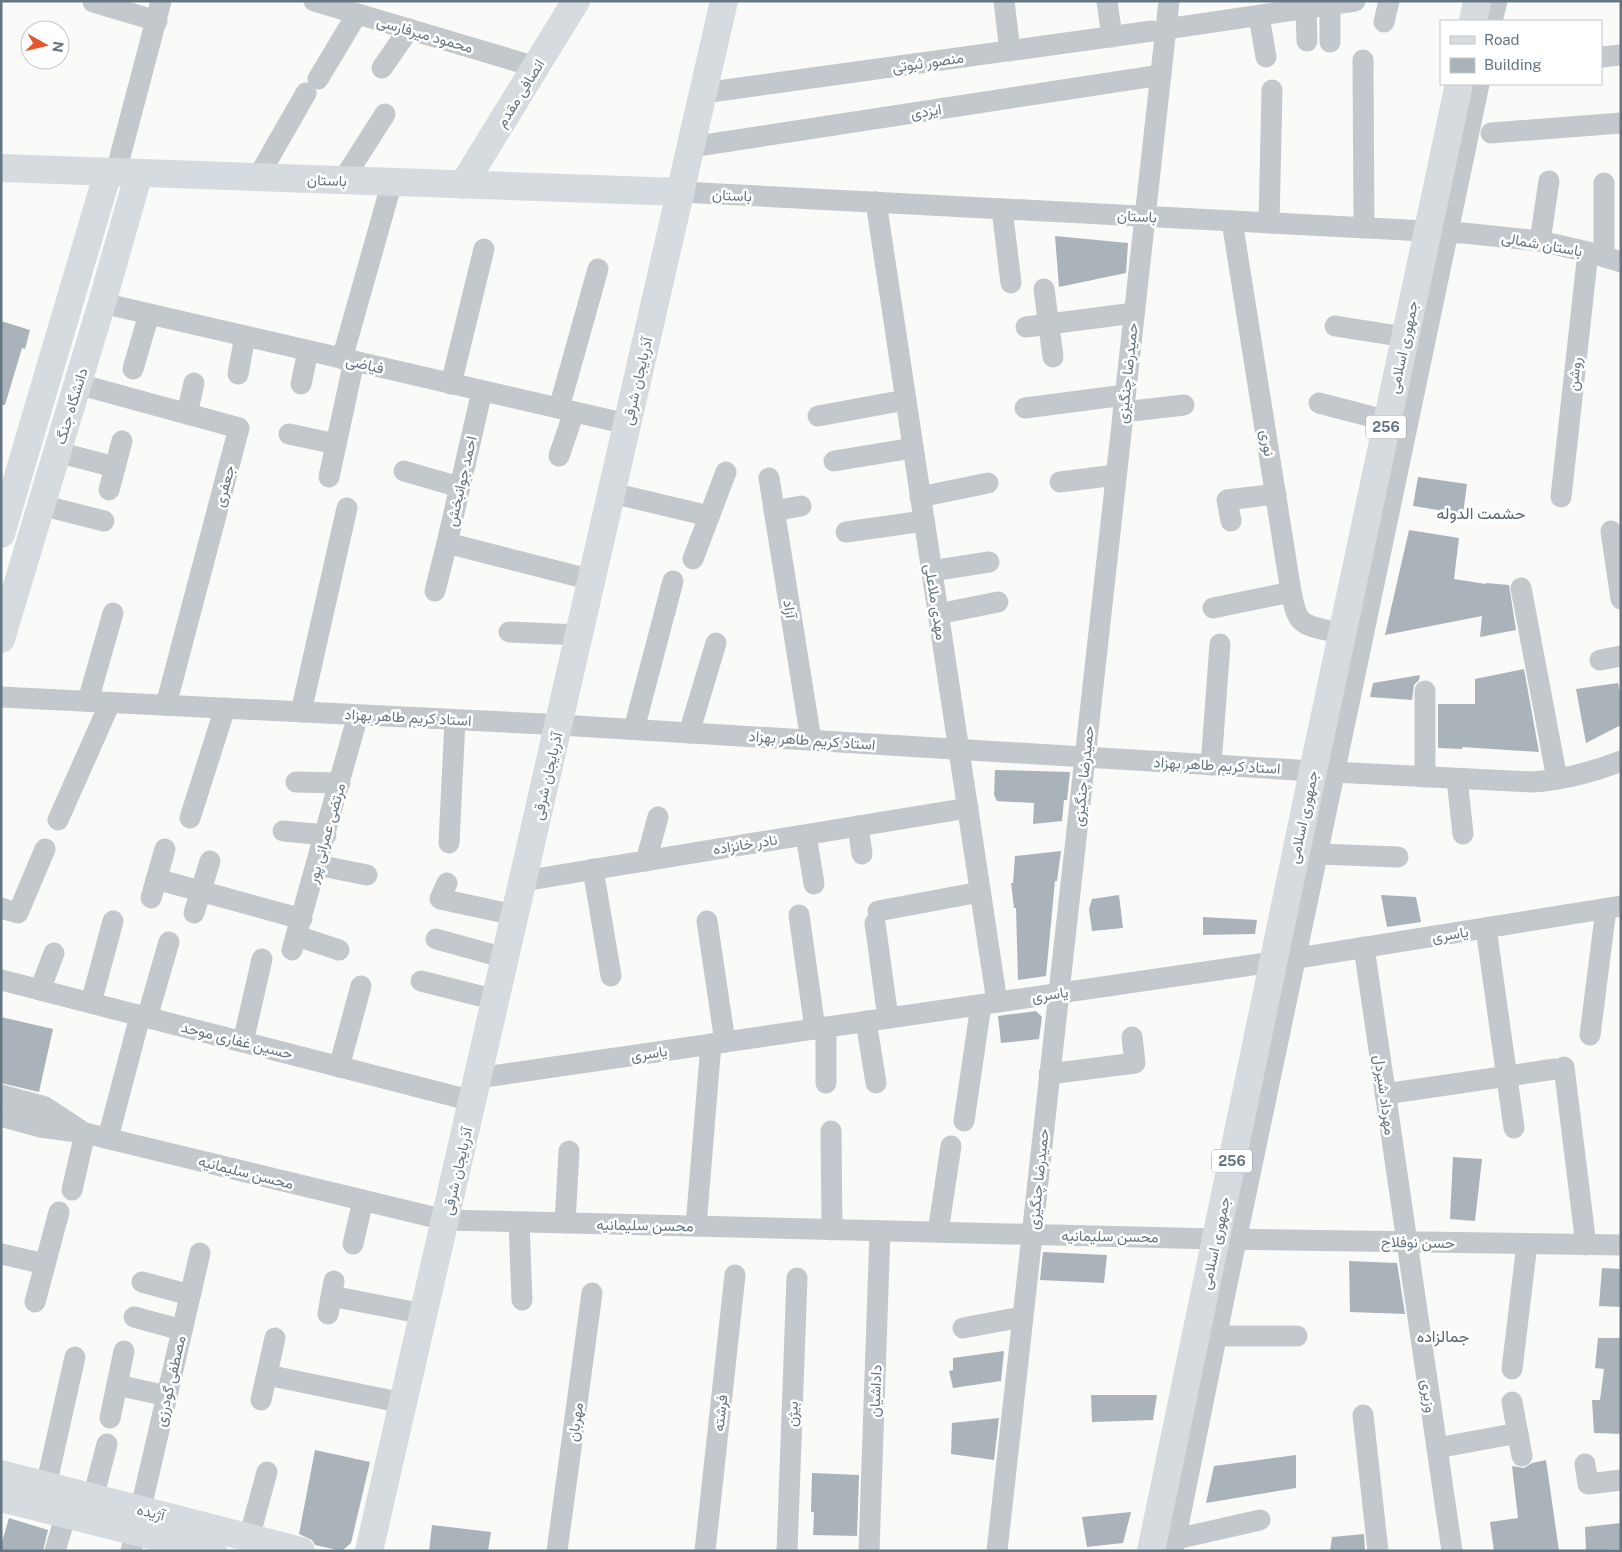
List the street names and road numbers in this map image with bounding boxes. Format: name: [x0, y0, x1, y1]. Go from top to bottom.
street label: محمود میرفارسی: [374, 12, 475, 58]
street label: منصور ثبوتی: [891, 49, 965, 77]
street label: انصافی مقدم: [492, 56, 549, 131]
street label: ایزدی: [909, 100, 943, 124]
street label: باستان: [307, 171, 347, 190]
street label: باستان: [712, 185, 752, 206]
street label: باستان: [1117, 206, 1157, 227]
street label: باستان شمالی: [1500, 229, 1584, 261]
street label: جمهوری اسلامی: [1385, 299, 1423, 395]
street label: حمیدرضا چنگیزی: [1113, 322, 1143, 424]
street label: آذربایجان شرقی: [619, 334, 658, 427]
street label: فیاضی: [344, 351, 386, 379]
street label: روشن: [1564, 356, 1586, 392]
street label: دانشگاه جنگ: [51, 366, 92, 447]
road number: 256: [1366, 416, 1406, 438]
street label: نوری: [1256, 428, 1278, 458]
street label: احمد جوانبخش: [442, 434, 482, 528]
street label: جعفری: [210, 463, 240, 509]
street label: مهدی ملاعلی: [920, 563, 950, 642]
street label: آزاد: [779, 599, 800, 621]
street label: استاد کریم طاهر بهزاد: [344, 705, 472, 731]
street label: حمیدرضا چنگیزی: [1069, 725, 1099, 827]
street label: استاد کریم طاهر بهزاد: [748, 727, 876, 755]
street label: آذربایجان شرقی: [529, 729, 568, 822]
street label: استاد کریم طاهر بهزاد: [1153, 753, 1281, 779]
street label: جمهوری اسلامی: [1285, 769, 1323, 865]
street label: مرتضی عمرانی پور: [303, 781, 350, 886]
street label: نادر خانزاده: [712, 831, 779, 858]
street label: یاسری: [1430, 923, 1470, 947]
street label: یاسری: [1031, 983, 1070, 1007]
street label: حسین غفاری موحد: [179, 1018, 295, 1064]
street label: یاسری: [630, 1042, 669, 1066]
street label: مهرداد شیردل: [1370, 1054, 1399, 1136]
street label: آذربایجان شرقی: [439, 1124, 478, 1217]
street label: حمیدرضا چنگیزی: [1024, 1128, 1054, 1230]
road number: 256: [1212, 1150, 1252, 1172]
street label: محسن سلیمانیه: [196, 1152, 295, 1194]
street label: جمهوری اسلامی: [1197, 1195, 1235, 1291]
street label: محسن سلیمانیه: [596, 1216, 694, 1236]
street label: محسن سلیمانیه: [1061, 1227, 1159, 1247]
street label: حسن نوفلاح: [1381, 1233, 1455, 1254]
street label: مصطفی گودرزی: [151, 1334, 191, 1429]
street label: داداشیان: [866, 1364, 885, 1418]
street label: وزیری: [1416, 1378, 1440, 1414]
street label: فرشته: [710, 1394, 731, 1432]
street label: مهربان: [564, 1401, 587, 1443]
street label: بیژن: [783, 1401, 802, 1427]
street label: آژیده: [135, 1500, 168, 1525]

